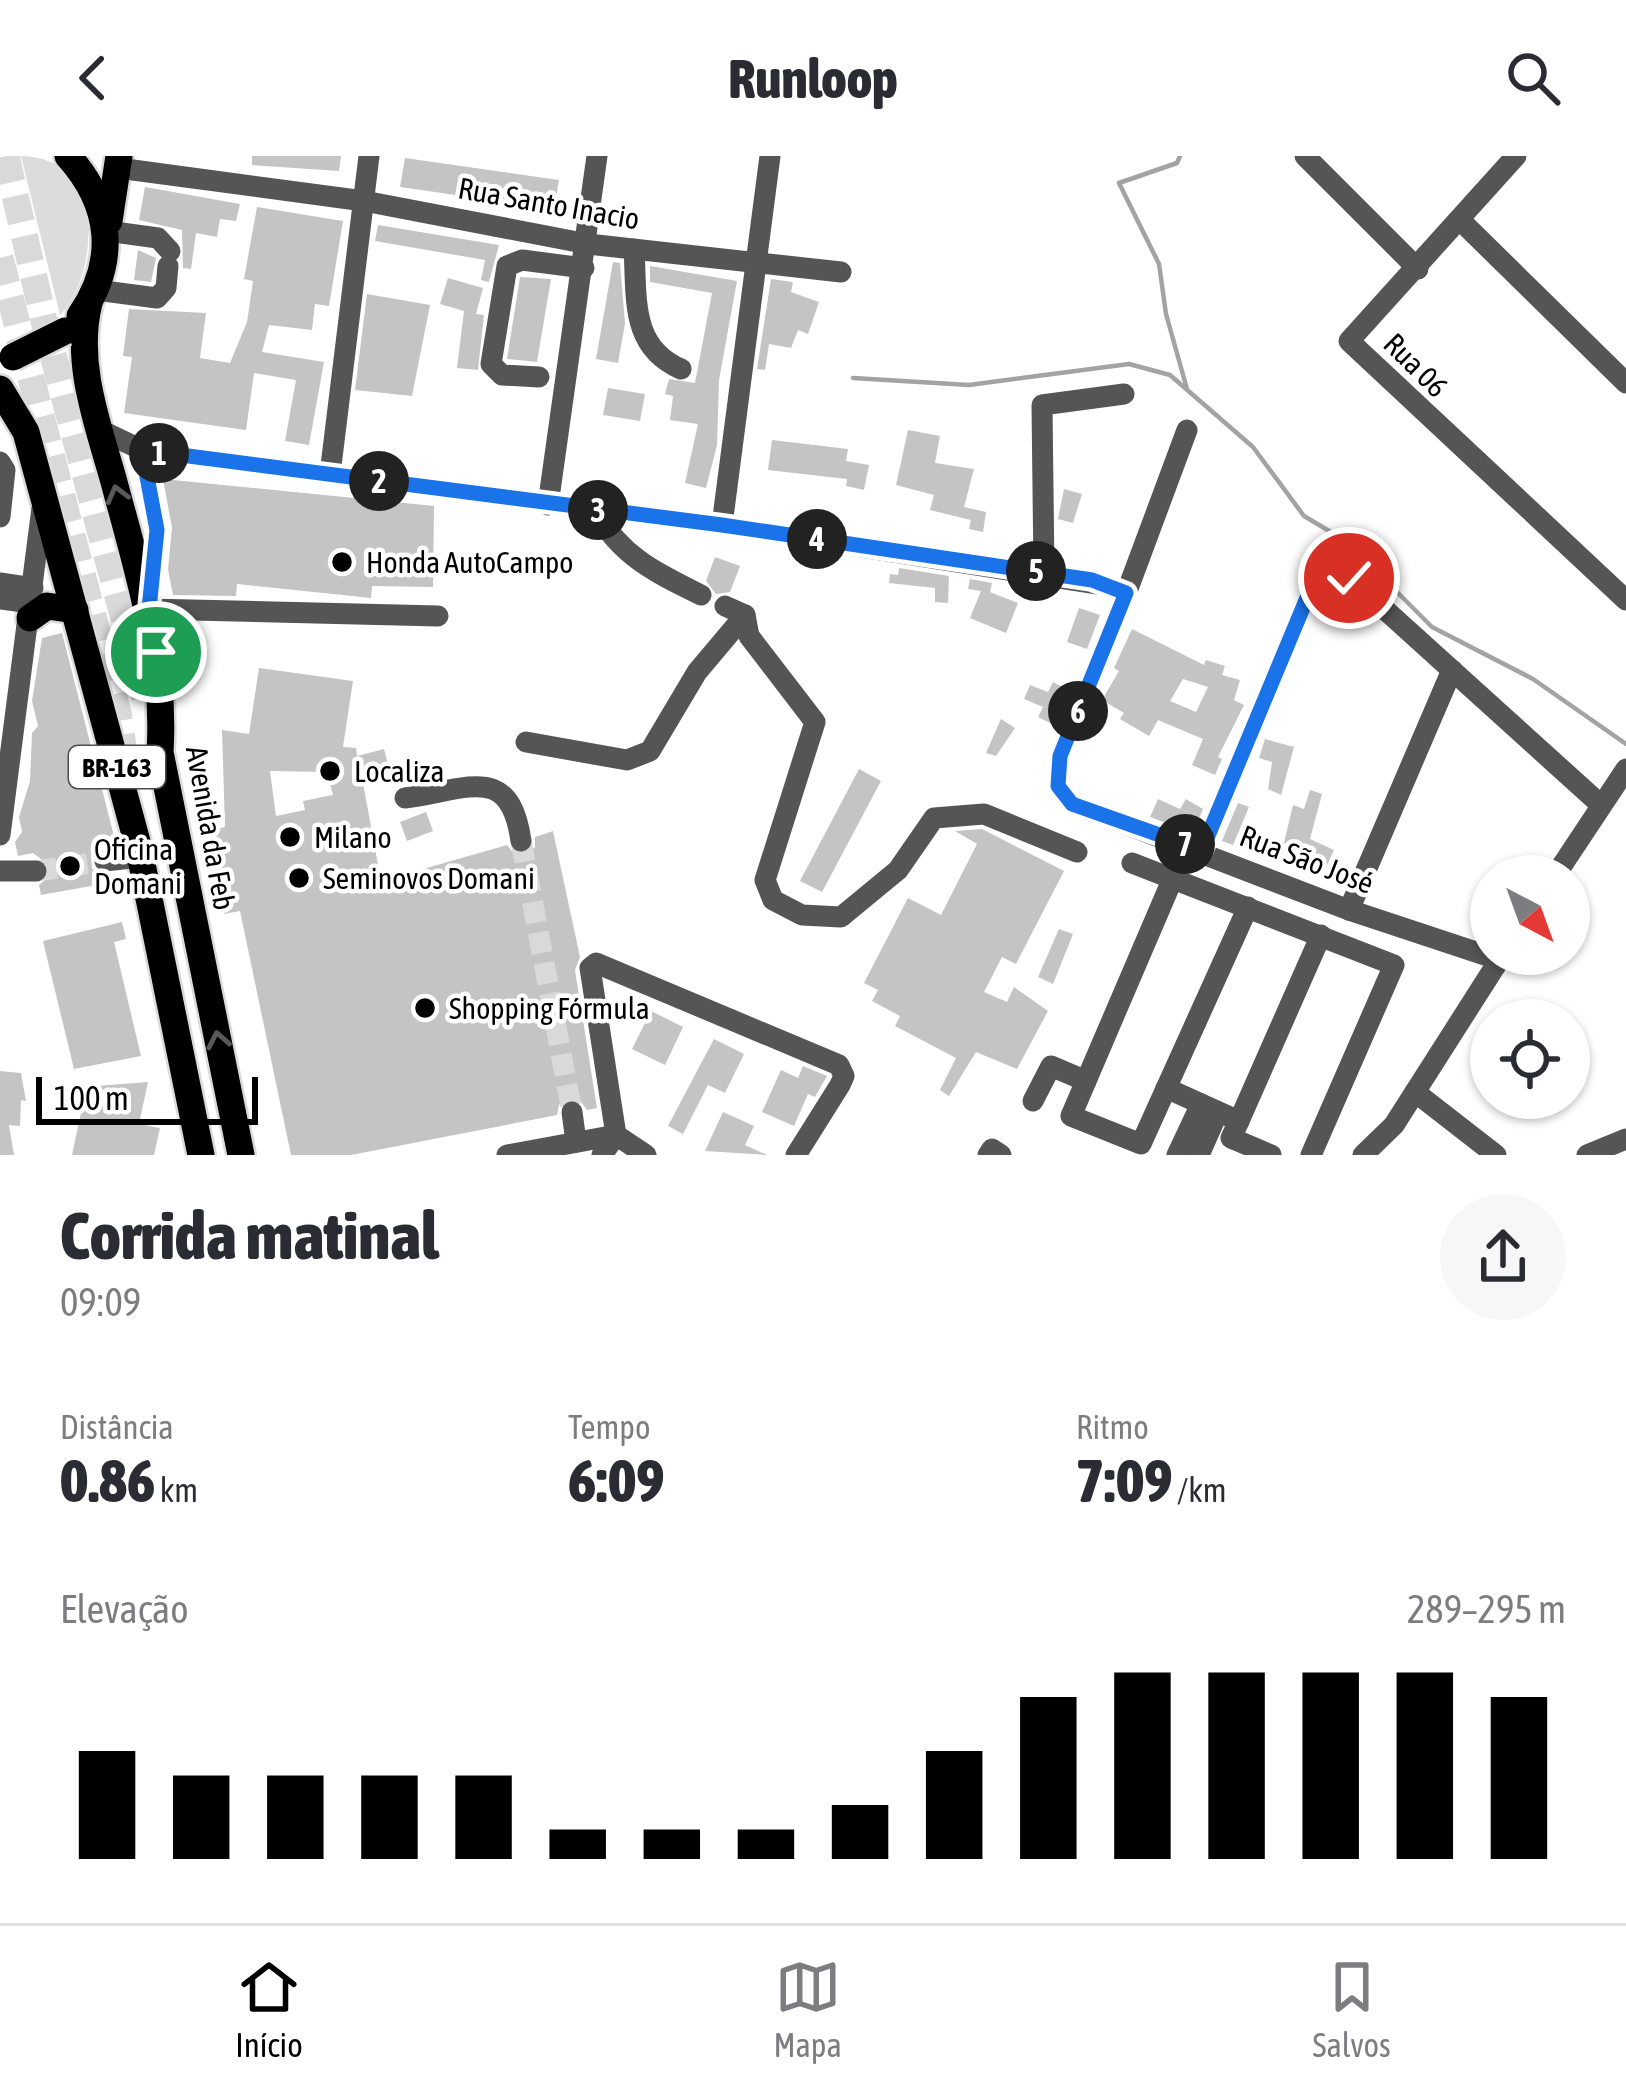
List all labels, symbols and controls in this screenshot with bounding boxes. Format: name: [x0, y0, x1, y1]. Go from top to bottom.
icon: back: [60, 45, 126, 111]
icon: search: [1500, 45, 1566, 111]
text: Runloop: [728, 48, 898, 109]
street label: Rua Santo Inacio: [456, 170, 642, 236]
street label: Rua 06: [1377, 326, 1455, 404]
pin: 1: [129, 423, 189, 483]
text: 1: [151, 434, 167, 472]
pin: 2: [349, 451, 409, 511]
text: 2: [371, 462, 387, 500]
pin: 3: [568, 480, 628, 540]
one-way arrow: [106, 484, 131, 504]
text: 3: [590, 491, 606, 529]
pin: 4: [787, 509, 847, 569]
text: 4: [809, 520, 825, 558]
pin: [1298, 527, 1400, 629]
pin: 5: [1006, 541, 1066, 601]
place label: Honda AutoCampo: [366, 545, 573, 579]
icon: check: [1316, 545, 1382, 611]
marker: Honda AutoCampo: [329, 549, 355, 575]
text: 5: [1028, 552, 1044, 590]
pin: [105, 601, 207, 703]
icon: arrive: [123, 619, 189, 685]
pin: 6: [1048, 681, 1108, 741]
text: 6: [1070, 692, 1086, 730]
street label: Avenida da Feb: [180, 743, 242, 913]
road number: BR-163: [69, 746, 165, 788]
place label: Localiza: [354, 754, 444, 788]
marker: Localiza: [317, 758, 343, 784]
pin: 7: [1155, 814, 1215, 874]
street label: Rua São José: [1235, 818, 1379, 900]
place label: Milano: [314, 820, 392, 854]
marker: Milano: [277, 824, 303, 850]
text: 7: [1177, 825, 1193, 863]
place label: Oficina Domani: [94, 832, 182, 900]
marker: Oficina Domani: [57, 853, 83, 879]
north arrow: [1470, 855, 1590, 975]
map controls: [1470, 855, 1590, 1119]
place label: Seminovos Domani: [323, 861, 535, 895]
marker: Seminovos Domani: [286, 865, 312, 891]
place label: Shopping Fórmula: [449, 991, 650, 1025]
marker: Shopping Fórmula: [412, 995, 438, 1021]
button: locate: [1470, 999, 1590, 1119]
one-way arrow: [206, 1031, 232, 1051]
scale bar: [36, 1071, 258, 1124]
text: 100 m: [54, 1079, 129, 1117]
button: share: [1440, 1194, 1566, 1320]
text: Corrida matinal: [60, 1197, 438, 1273]
text: 09:09: [60, 1280, 141, 1324]
text: Distância: [60, 1408, 174, 1446]
text: Tempo: [568, 1408, 650, 1446]
text: Ritmo: [1076, 1408, 1149, 1446]
text: 0.86: [60, 1446, 155, 1515]
text: 6:09: [568, 1446, 664, 1515]
text: 7:09: [1076, 1446, 1172, 1515]
text: km: [155, 1471, 198, 1509]
text: /km: [1172, 1471, 1226, 1509]
text: Elevação: [60, 1587, 189, 1631]
text: 289–295 m: [1407, 1587, 1566, 1631]
tab: Início: [235, 1954, 303, 2064]
tab: Mapa: [773, 1954, 842, 2064]
tab: Salvos: [1313, 1954, 1391, 2064]

